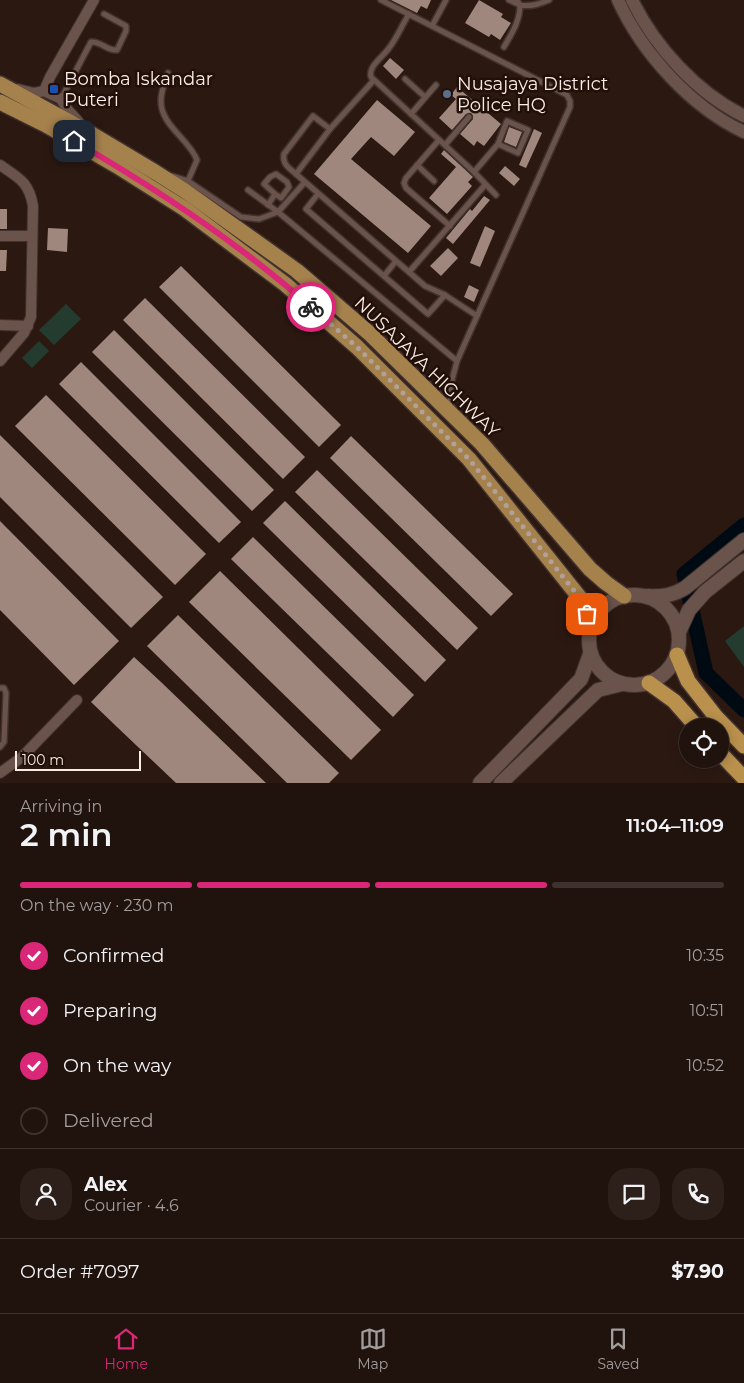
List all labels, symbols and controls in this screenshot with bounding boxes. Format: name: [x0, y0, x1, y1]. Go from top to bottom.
place label: Bomba Iskandar Puteri: [64, 68, 213, 111]
place label: Nusajaya District Police HQ: [457, 73, 608, 116]
marker: Bomba Iskandar Puteri: [48, 83, 60, 95]
marker: Nusajaya District Police HQ: [441, 88, 453, 100]
pin: [53, 120, 95, 162]
icon: home: [60, 127, 88, 155]
courier: [286, 282, 336, 332]
street label: NUSAJAYA HIGHWAY: [350, 292, 505, 442]
icon: bike: [297, 293, 325, 321]
pin: [566, 593, 608, 635]
icon: bag: [573, 600, 601, 628]
map controls: [679, 718, 729, 768]
button: locate: [679, 718, 729, 768]
scale bar: [15, 748, 141, 771]
text: 100 m: [22, 751, 64, 769]
text: Arriving in: [20, 797, 102, 816]
text: 11:04–11:09: [626, 814, 724, 837]
text: 2 min: [20, 815, 112, 854]
text: On the way · 230 m: [20, 896, 173, 915]
icon: check: [20, 942, 48, 970]
text: Confirmed: [63, 944, 164, 967]
text: 10:35: [686, 946, 724, 965]
icon: check: [20, 997, 48, 1025]
text: Preparing: [63, 999, 158, 1022]
text: 10:51: [689, 1001, 724, 1020]
icon: check: [20, 1052, 48, 1080]
text: On the way: [63, 1054, 171, 1077]
text: 10:52: [686, 1056, 724, 1075]
text: Delivered: [63, 1109, 154, 1132]
button: person: [20, 1168, 72, 1220]
button: chat: [608, 1168, 660, 1220]
button: phone: [672, 1168, 724, 1220]
text: Alex: [84, 1173, 127, 1196]
text: Courier · 4.6: [84, 1196, 179, 1215]
text: Order #7097: [20, 1260, 140, 1283]
text: $7.90: [671, 1260, 724, 1283]
tab: Home: [105, 1325, 148, 1373]
tab: Map: [357, 1325, 388, 1373]
tab: Saved: [597, 1325, 639, 1373]

